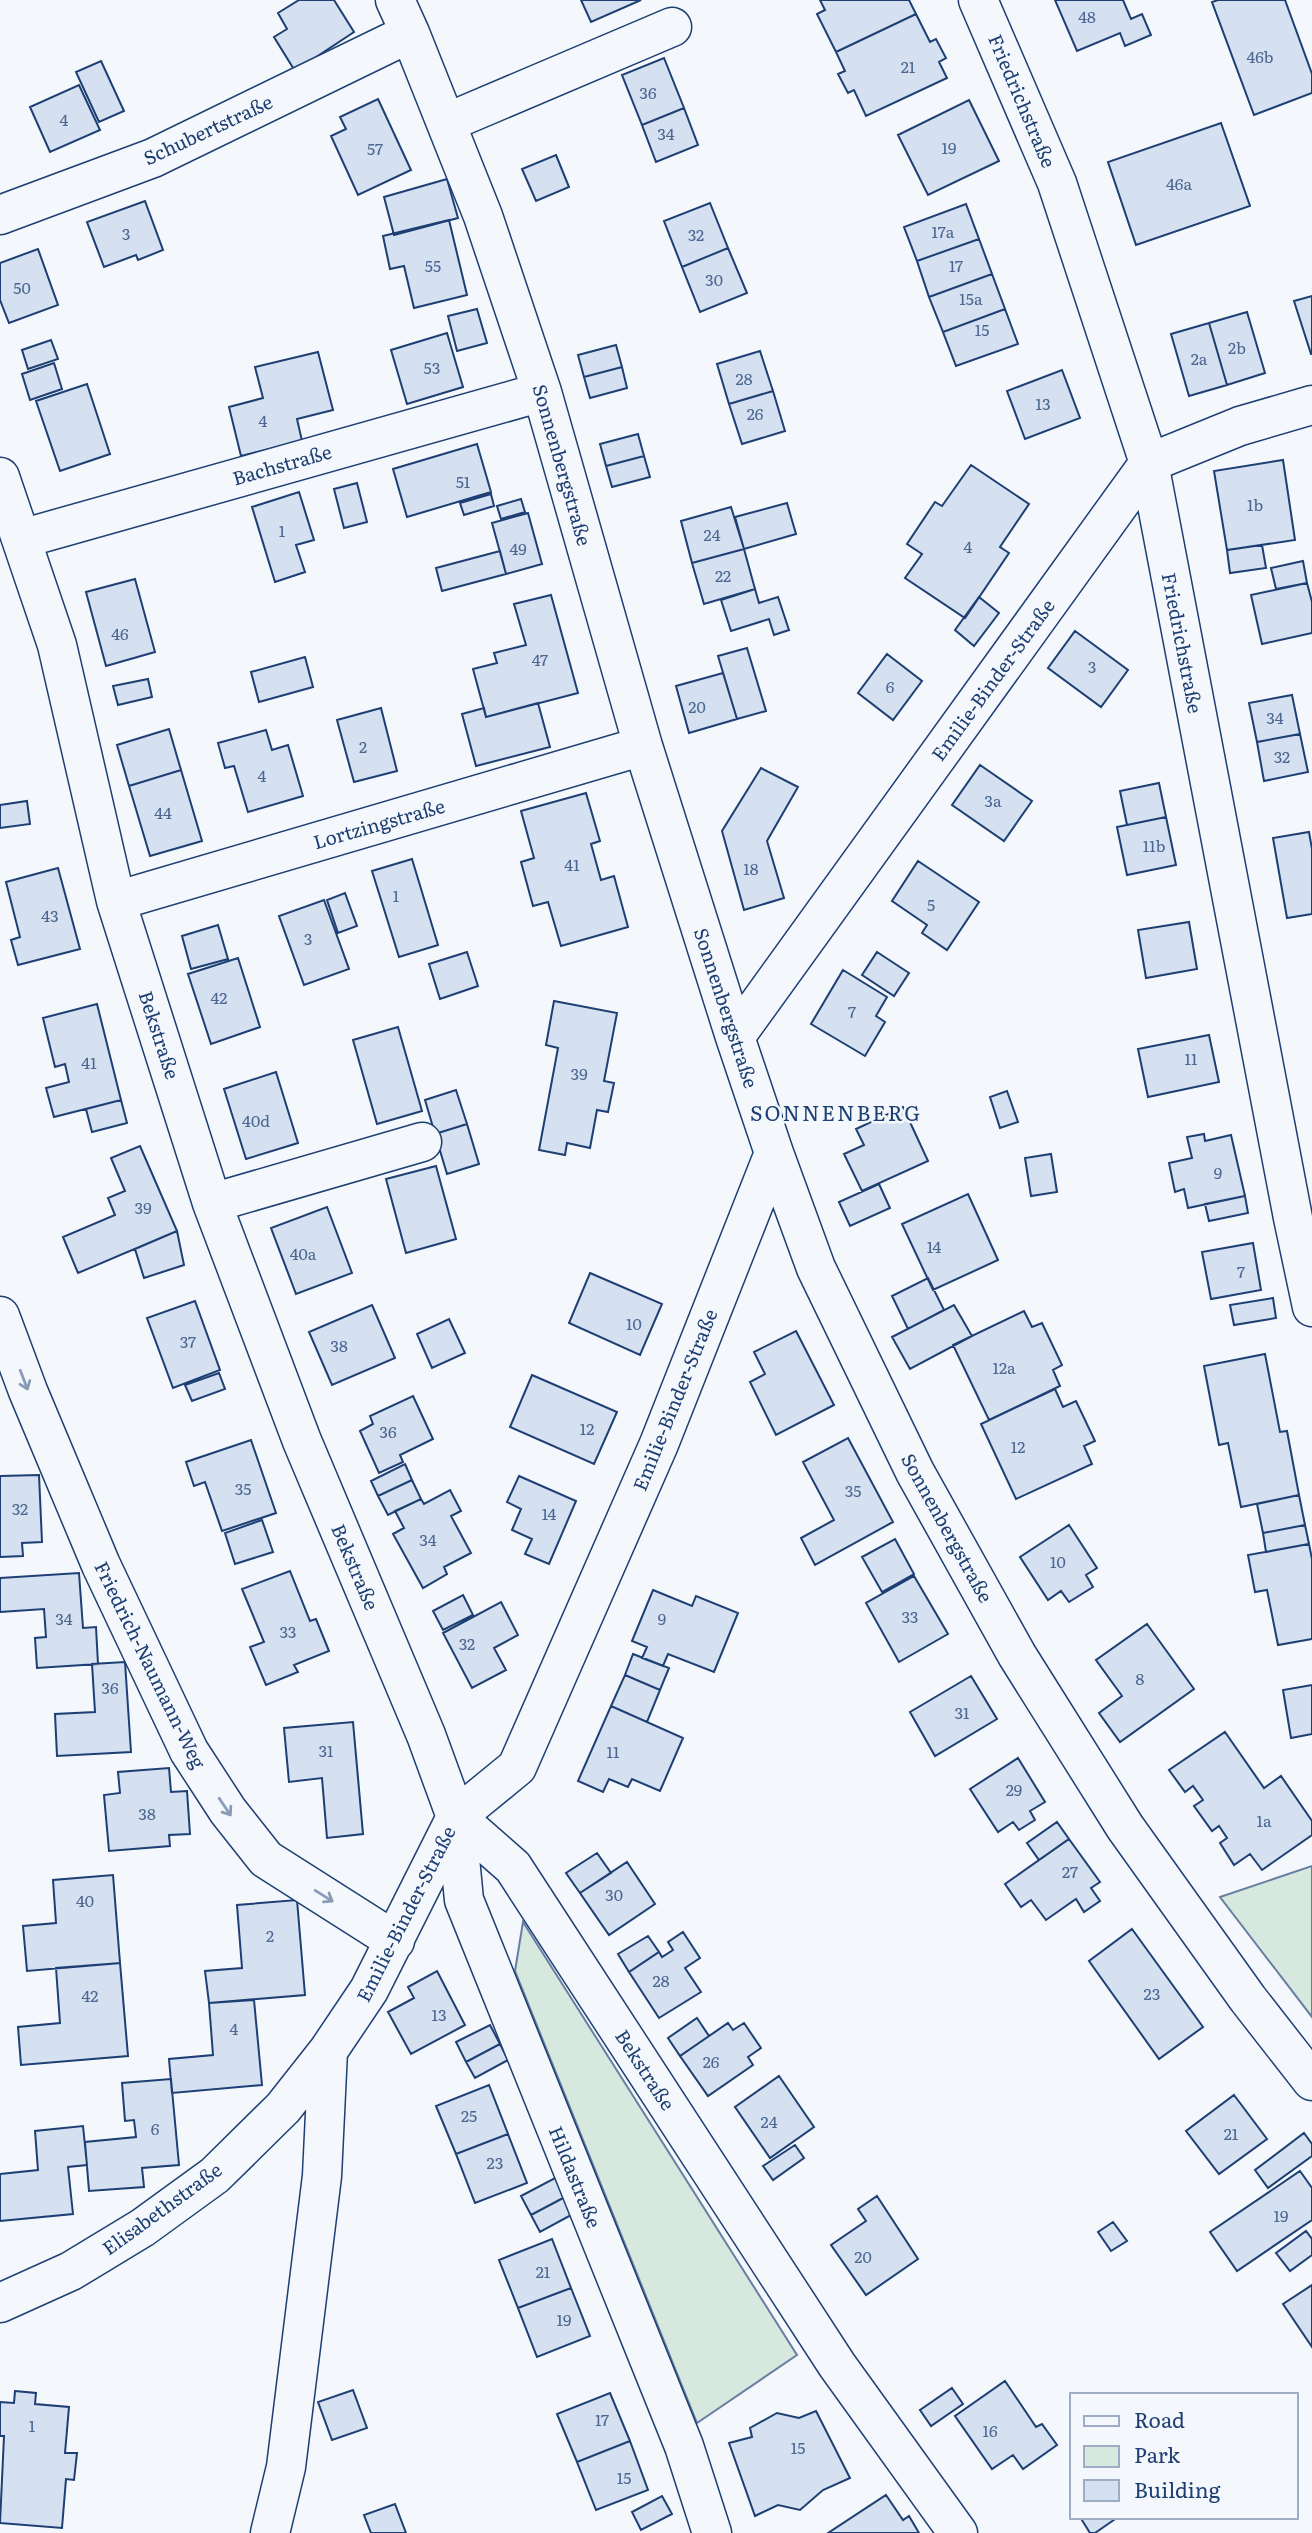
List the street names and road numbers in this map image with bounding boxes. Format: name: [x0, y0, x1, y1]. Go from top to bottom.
street label: Friedrichstraße: [982, 29, 1064, 172]
street label: Schubertstraße: [138, 87, 277, 171]
street label: Sonnenbergstraße: [527, 381, 599, 549]
street label: Bachstraße: [229, 436, 335, 492]
street label: Friedrichstraße: [1156, 570, 1210, 716]
street label: Emilie-Binder-Straße: [924, 593, 1061, 766]
street label: Lortzingstraße: [310, 791, 448, 855]
street label: Sonnenbergstraße: [688, 924, 766, 1092]
street label: Bekstraße: [133, 987, 187, 1083]
street label: Emilie-Binder-Straße: [625, 1304, 723, 1495]
street label: Sonnenbergstraße: [895, 1448, 1001, 1607]
street label: Bekstraße: [325, 1519, 387, 1614]
street label: Friedrich-Naumann-Weg: [88, 1556, 214, 1773]
street label: Emilie-Binder-Straße: [349, 1821, 462, 2006]
street label: Bekstraße: [609, 2024, 683, 2115]
street label: Hildastraße: [543, 2121, 609, 2232]
street label: Elisabethstraße: [96, 2155, 227, 2261]

